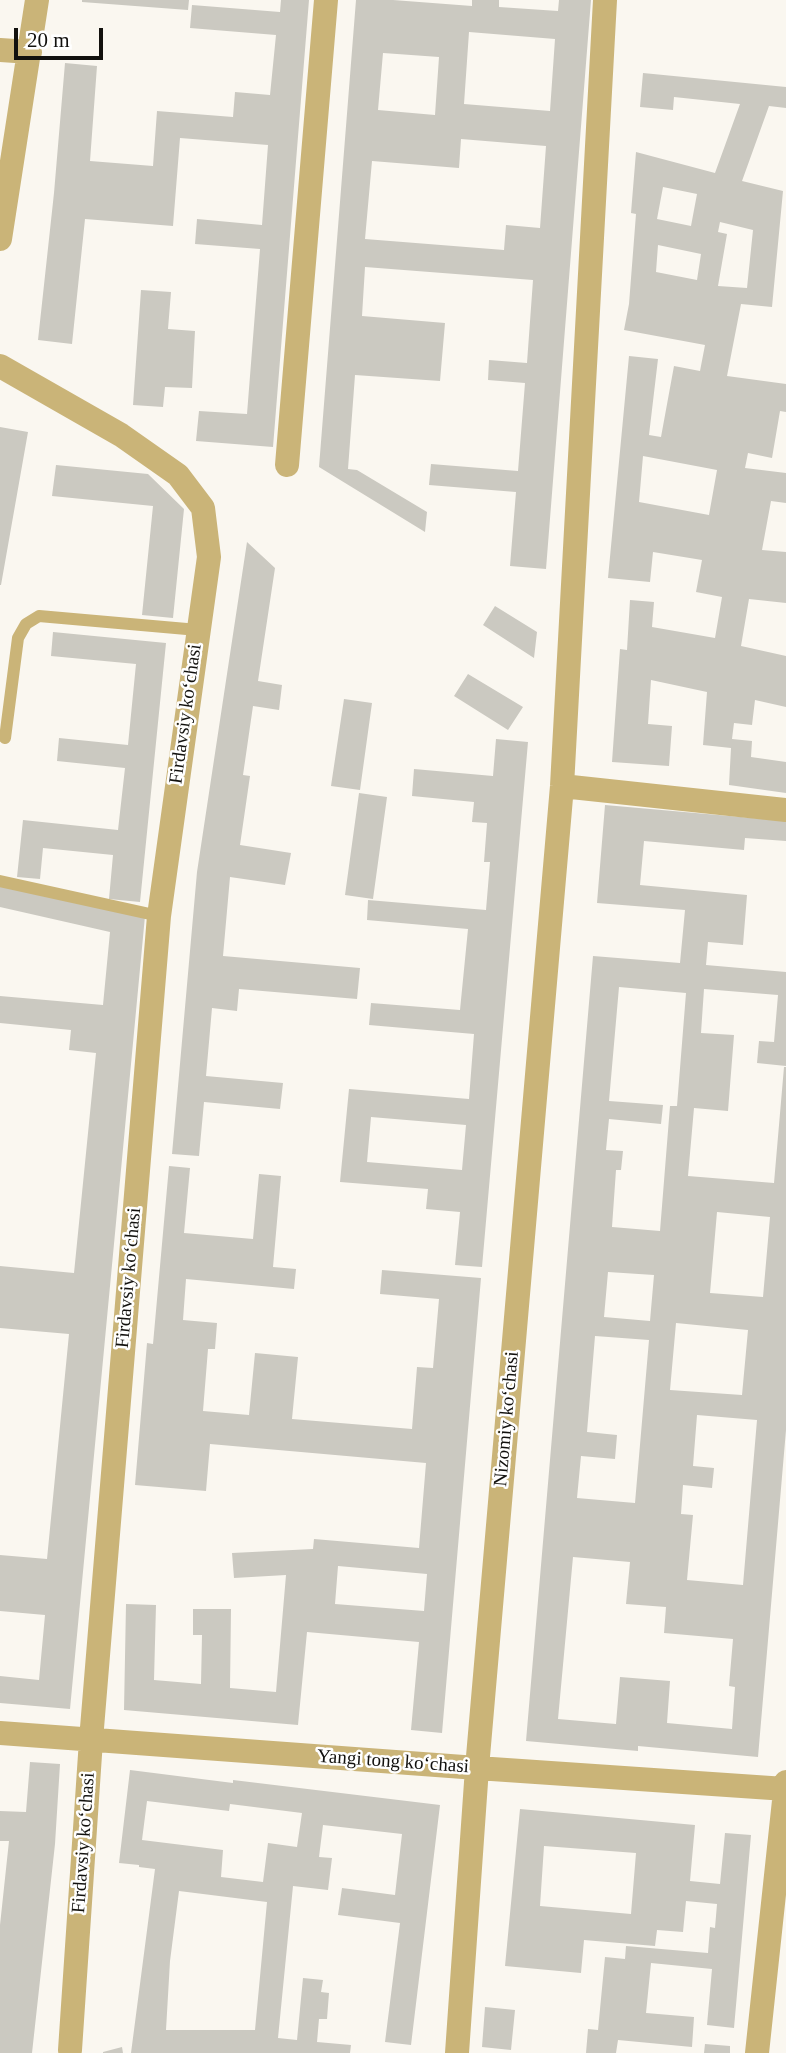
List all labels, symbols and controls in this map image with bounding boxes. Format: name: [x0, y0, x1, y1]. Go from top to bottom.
scale bar: [18, 14, 107, 58]
text: 20 m: [27, 28, 70, 52]
street label: Firdavsiy koʻchasi: [165, 643, 207, 785]
street label: Firdavsiy koʻchasi: [112, 1207, 146, 1349]
street label: Nizomiy koʻchasi: [490, 1350, 524, 1488]
street label: Yangi tong koʻchasi: [316, 1745, 470, 1779]
street label: Firdavsiy koʻchasi: [68, 1772, 100, 1914]

